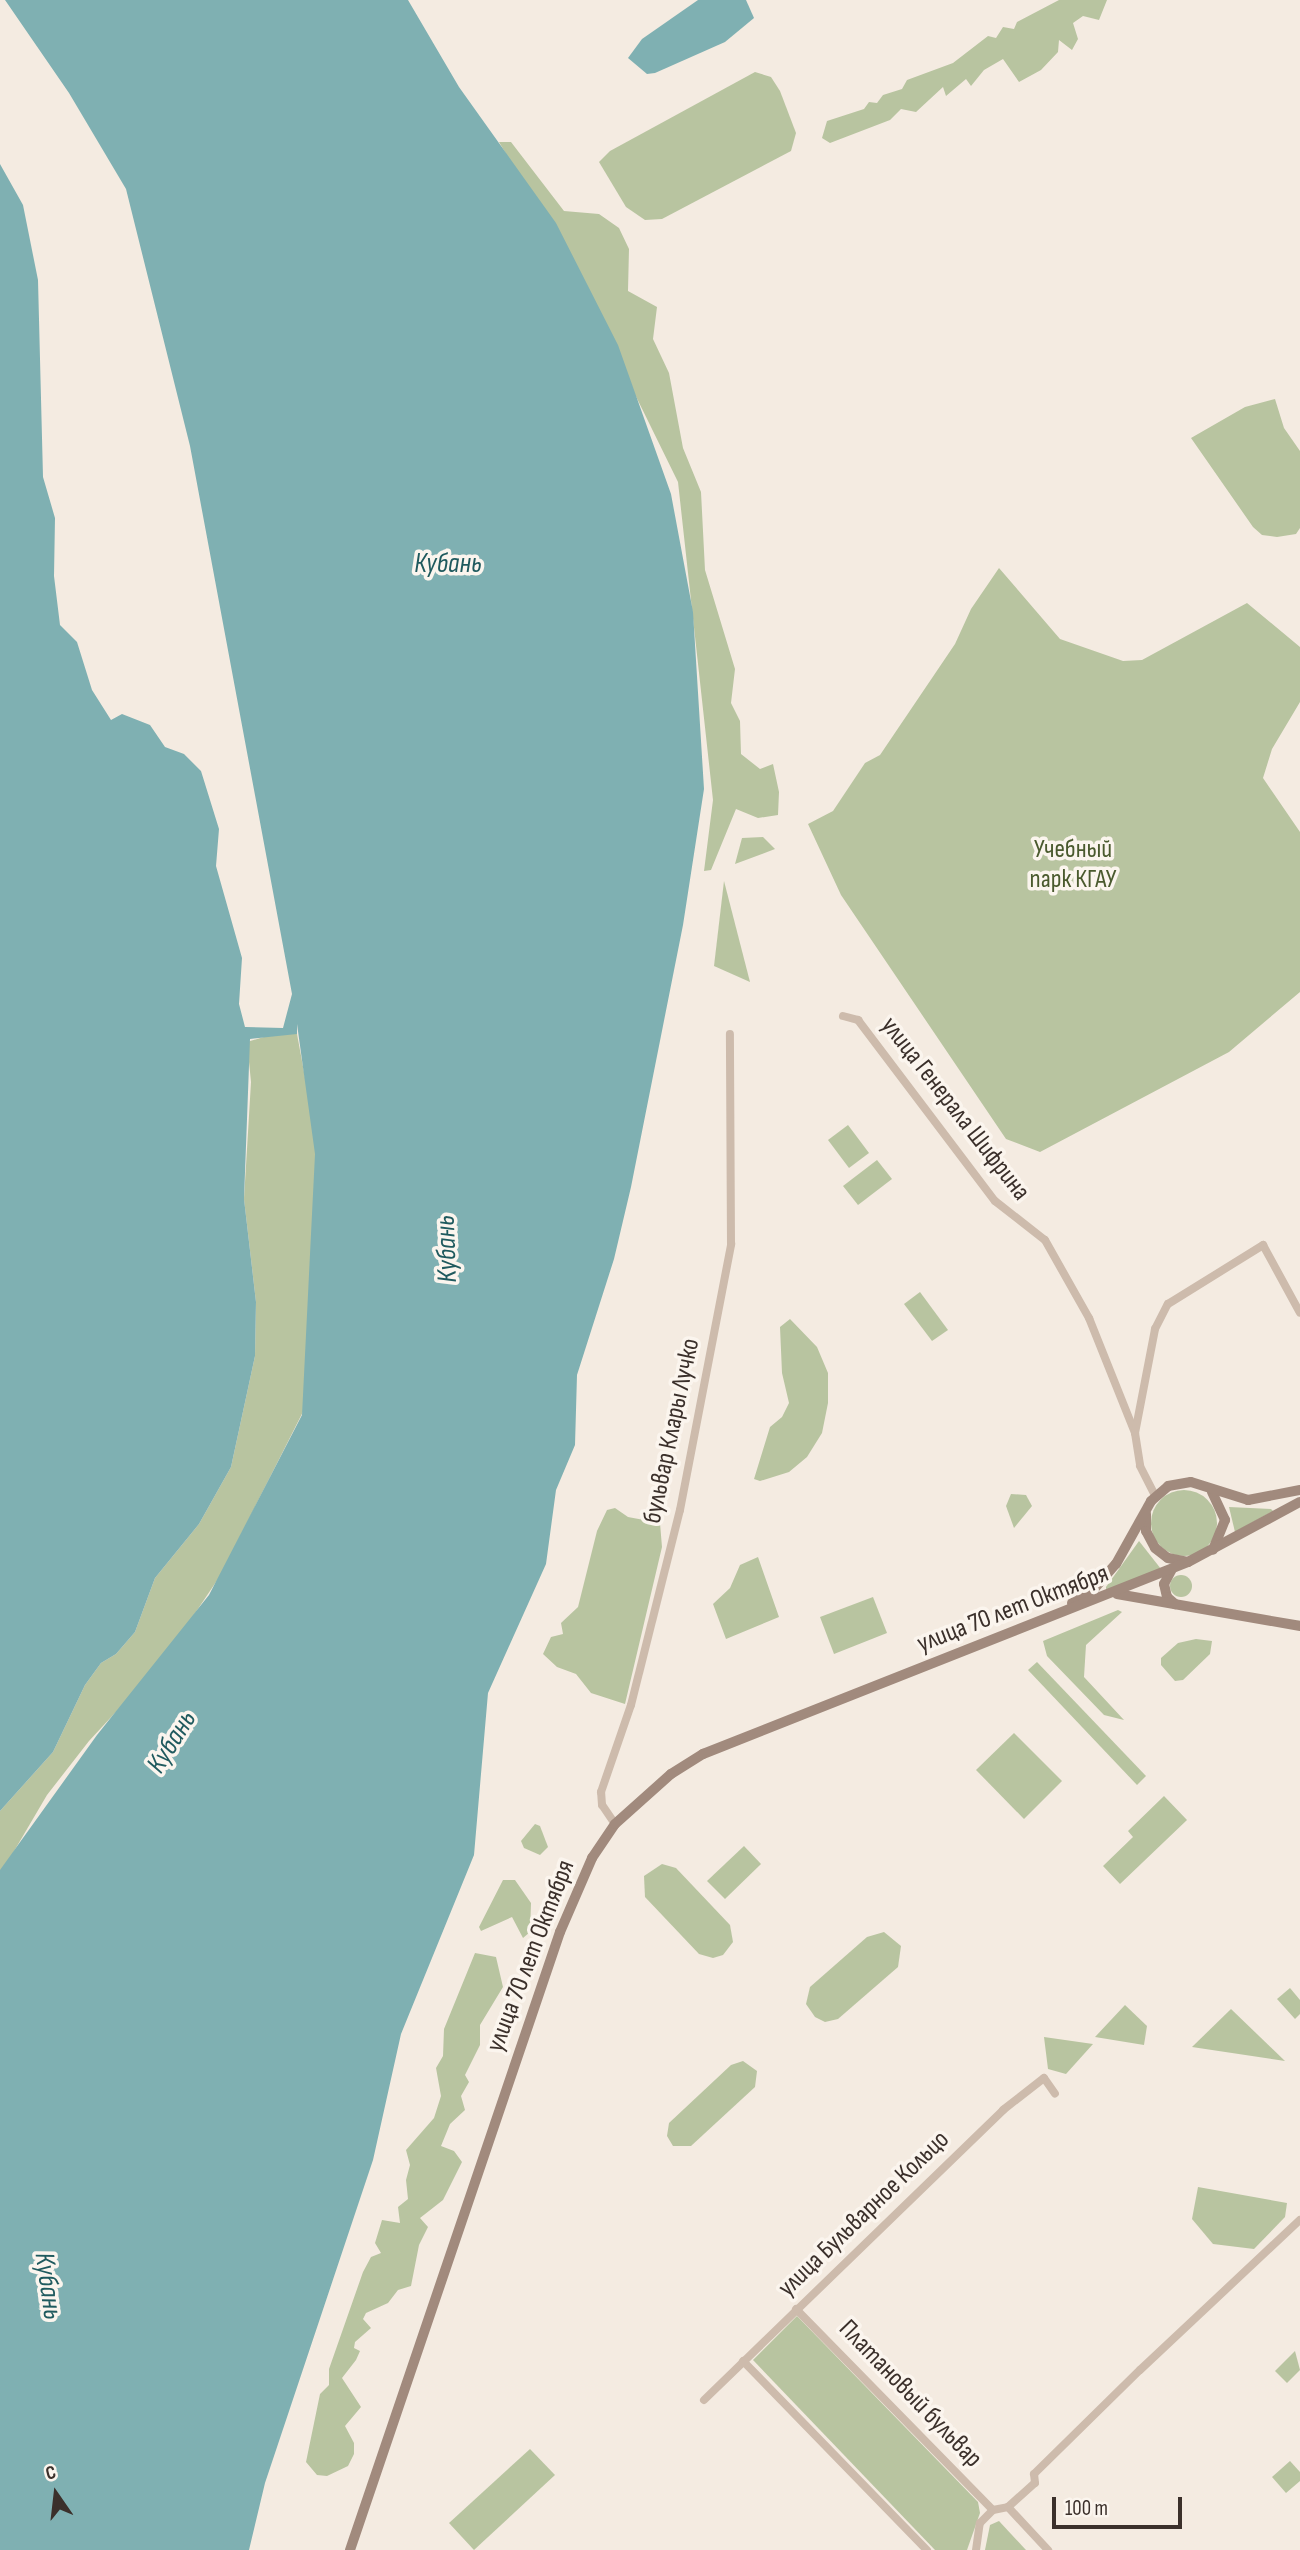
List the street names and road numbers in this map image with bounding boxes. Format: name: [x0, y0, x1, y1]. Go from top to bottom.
street label: улица Генерала Шифрина: [874, 1011, 1036, 1207]
street label: бульвар Клары Лучко: [637, 1336, 707, 1526]
street label: улица 70 лет Октября: [913, 1558, 1113, 1660]
street label: улица 70 лет Октября: [480, 1856, 582, 2056]
street label: улица Бульварное Кольцо: [772, 2124, 956, 2304]
street label: Платановый бульвар: [832, 2314, 988, 2474]

